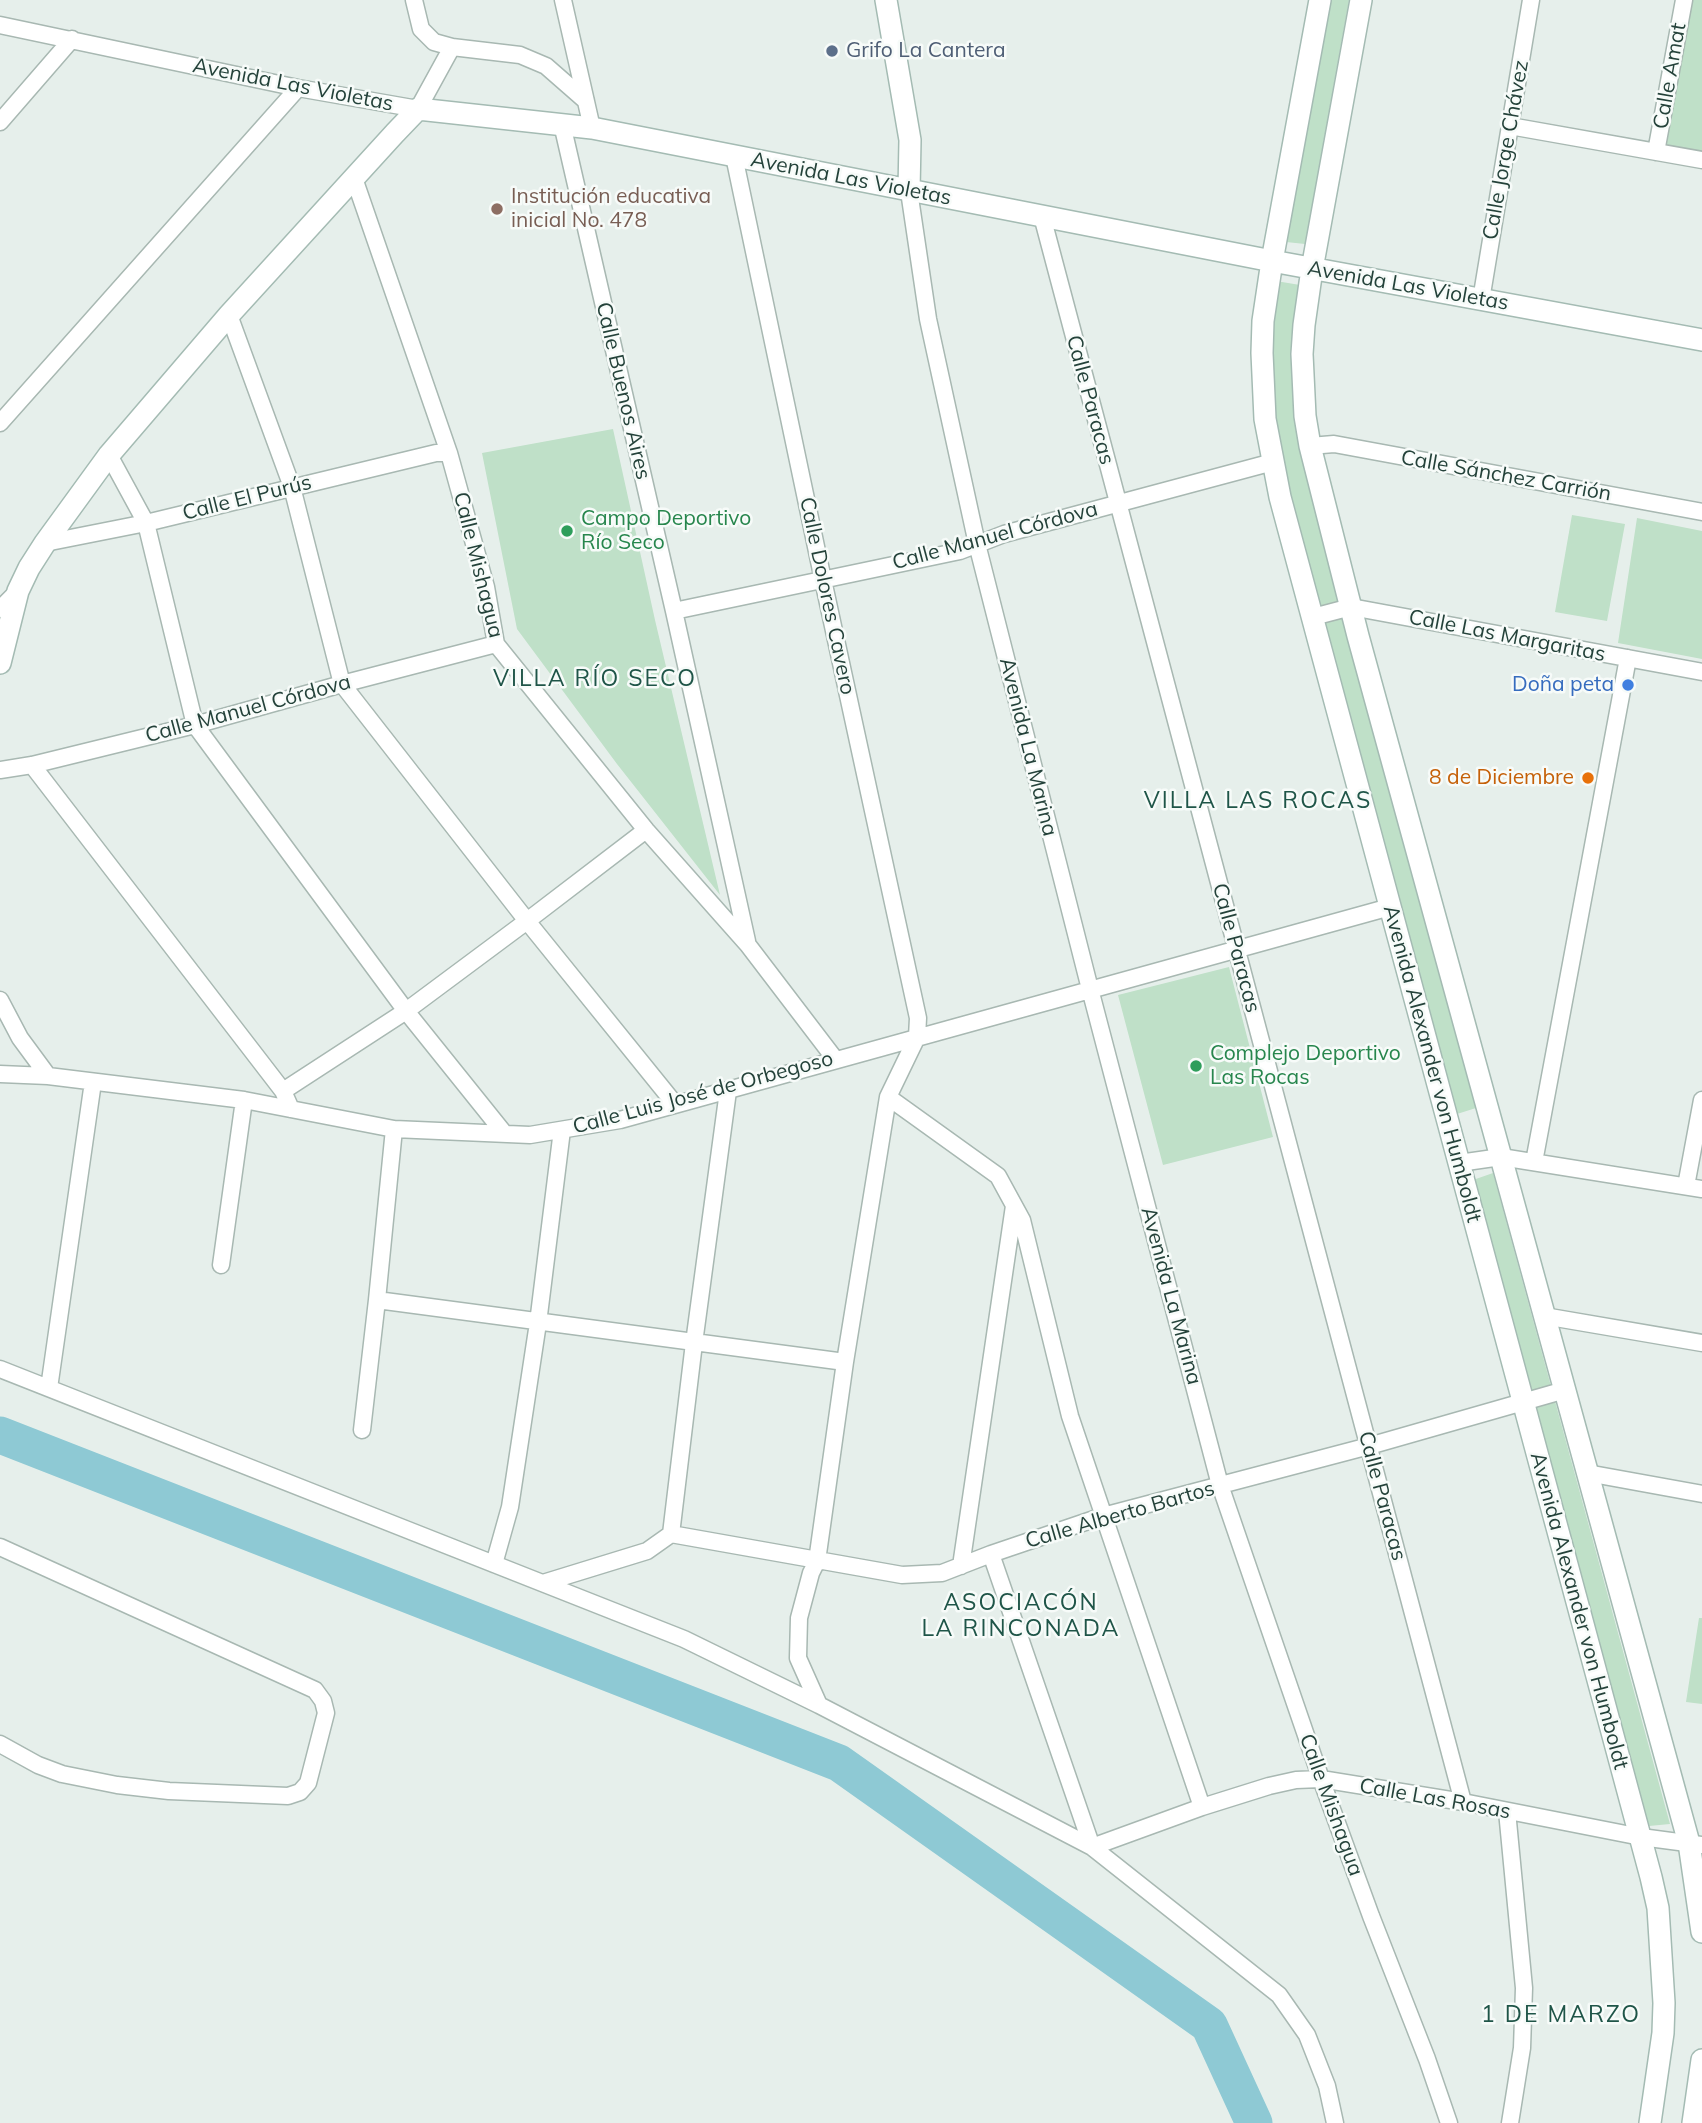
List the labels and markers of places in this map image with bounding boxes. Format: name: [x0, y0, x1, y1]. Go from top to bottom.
place label: Grifo La Cantera: [846, 38, 1005, 64]
marker: Grifo La Cantera: [824, 43, 840, 59]
place label: Institución educativa inicial No. 478: [511, 184, 711, 234]
marker: Institución educativa inicial No. 478: [489, 201, 505, 217]
place label: Campo Deportivo Río Seco: [581, 506, 751, 556]
marker: Campo Deportivo Río Seco: [559, 523, 575, 539]
place label: Doña peta: [1512, 672, 1614, 698]
marker: Doña peta: [1620, 677, 1636, 693]
place label: 8 de Diciembre: [1429, 765, 1574, 791]
marker: 8 de Diciembre: [1580, 770, 1596, 786]
place label: Complejo Deportivo Las Rocas: [1210, 1041, 1401, 1091]
marker: Complejo Deportivo Las Rocas: [1188, 1058, 1204, 1074]

